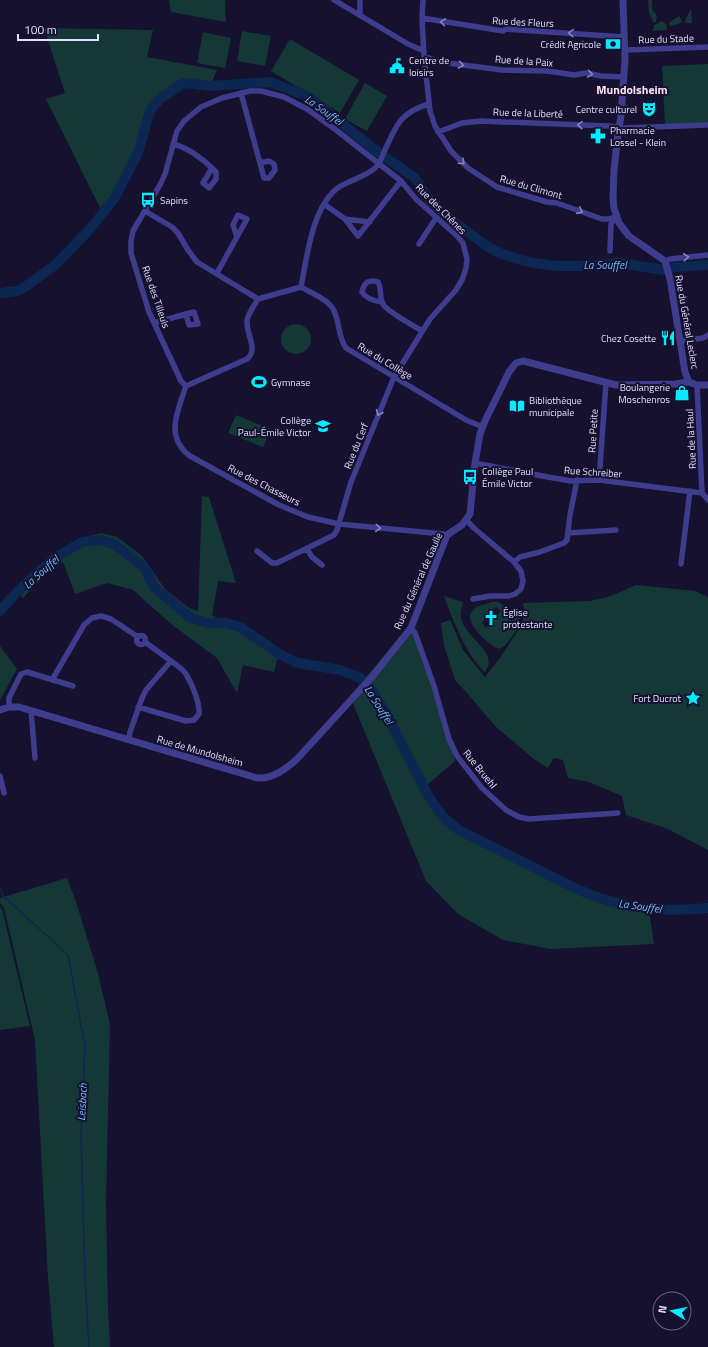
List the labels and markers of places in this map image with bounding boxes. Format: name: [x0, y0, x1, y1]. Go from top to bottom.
bank icon: Crédit Agricole: [604, 35, 622, 53]
place label: Crédit Agricole: [540, 37, 601, 52]
place label: Centre de loisirs: [409, 53, 449, 80]
public building icon: Centre de loisirs: [388, 57, 406, 75]
theatre icon: Centre culturel: [640, 100, 658, 118]
place label: Centre culturel: [576, 102, 637, 117]
place label: Pharmacie Lossel - Klein: [610, 123, 666, 150]
pharmacy icon: Pharmacie Lossel - Klein: [589, 127, 607, 145]
bus stop icon: Sapins: [139, 191, 157, 209]
place label: Sapins: [160, 193, 188, 208]
restaurant icon: Chez Cosette: [659, 329, 677, 347]
place label: Chez Cosette: [601, 331, 656, 346]
sports icon: Gymnase: [250, 373, 268, 391]
place label: Gymnase: [271, 375, 310, 390]
place label: Boulangerie Moschenros: [618, 380, 670, 407]
shop icon: Boulangerie Moschenros: [673, 384, 691, 402]
place label: Bibliothèque municipale: [529, 393, 582, 420]
library icon: Bibliothèque municipale: [508, 397, 526, 415]
place label: Collège Paul-Émile Victor: [238, 413, 312, 440]
school or university icon: Collège Paul-Émile Victor: [314, 417, 332, 435]
place label: Collège Paul Émile Victor: [482, 464, 533, 491]
bus stop icon: Collège Paul Émile Victor: [461, 468, 479, 486]
place label: Église protestante: [503, 605, 553, 632]
church icon: Église protestante: [482, 609, 500, 627]
place icon: Fort Ducrot: [684, 689, 702, 707]
place label: Fort Ducrot: [633, 691, 681, 706]

